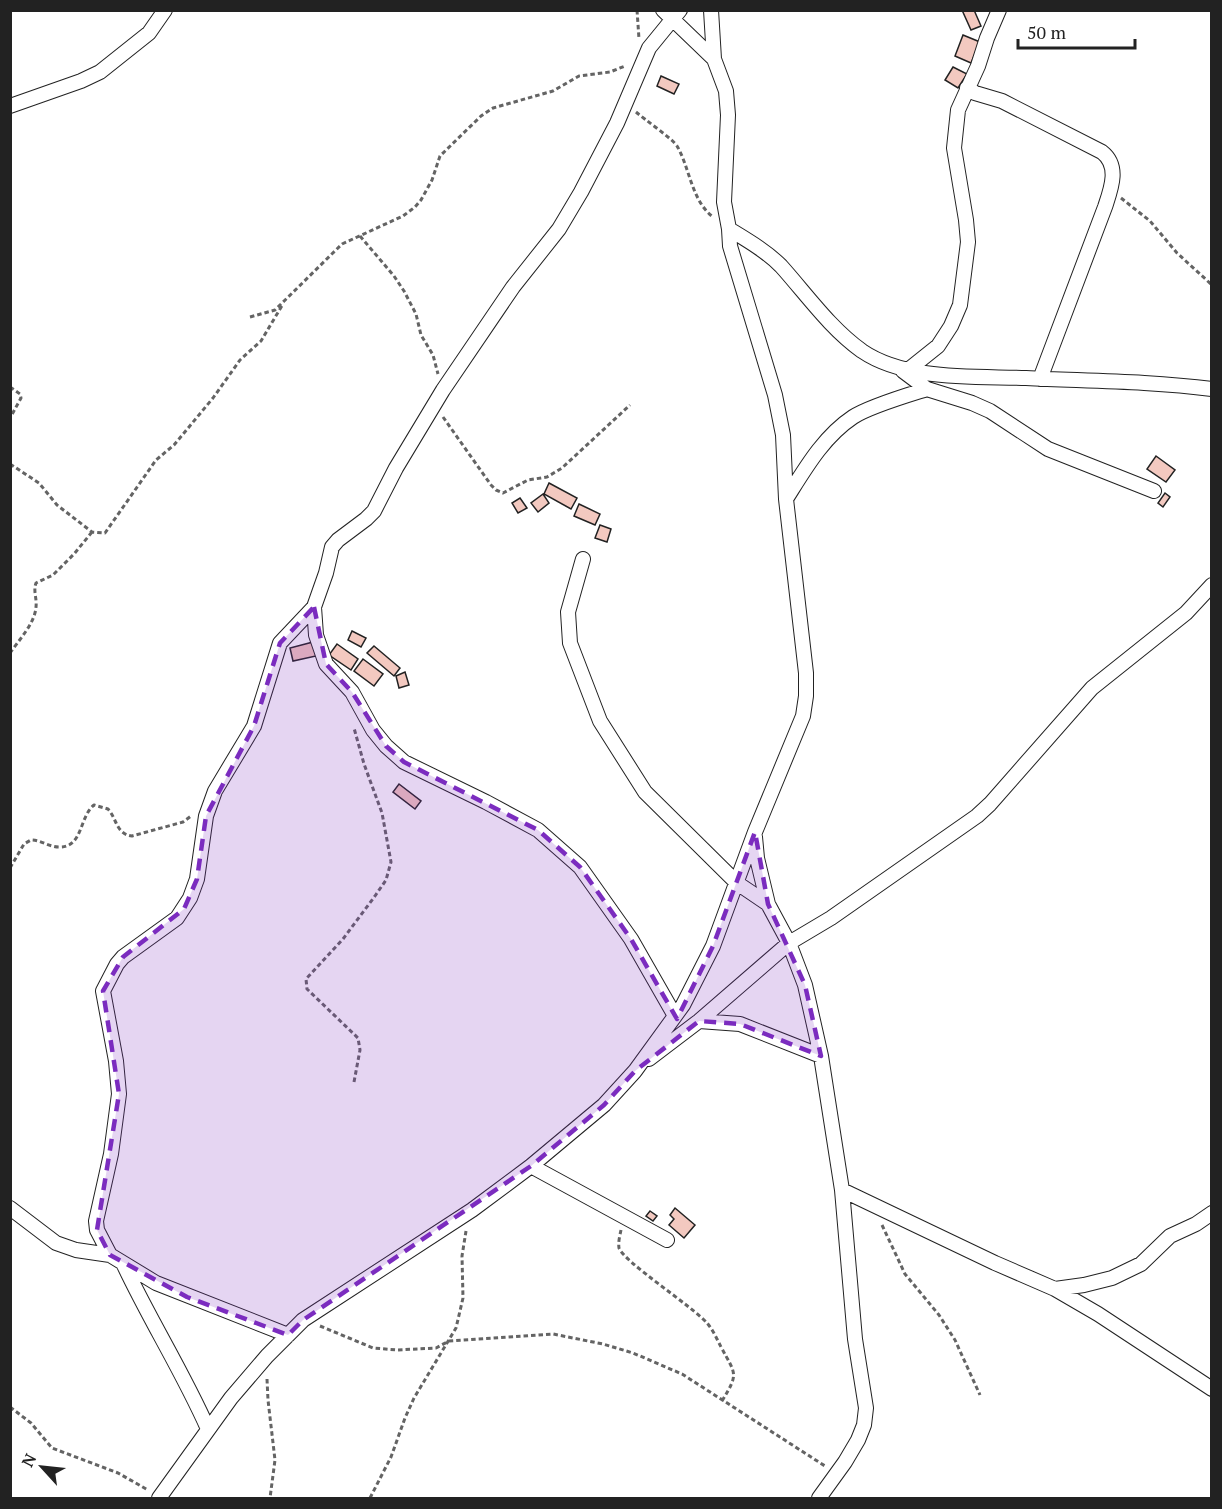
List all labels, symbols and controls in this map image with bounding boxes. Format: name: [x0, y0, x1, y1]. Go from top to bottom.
scale bar: [1018, 12, 1135, 50]
text: 50 m: [1027, 20, 1067, 44]
north arrow: [12, 1437, 72, 1497]
text: N: [16, 1450, 41, 1471]

